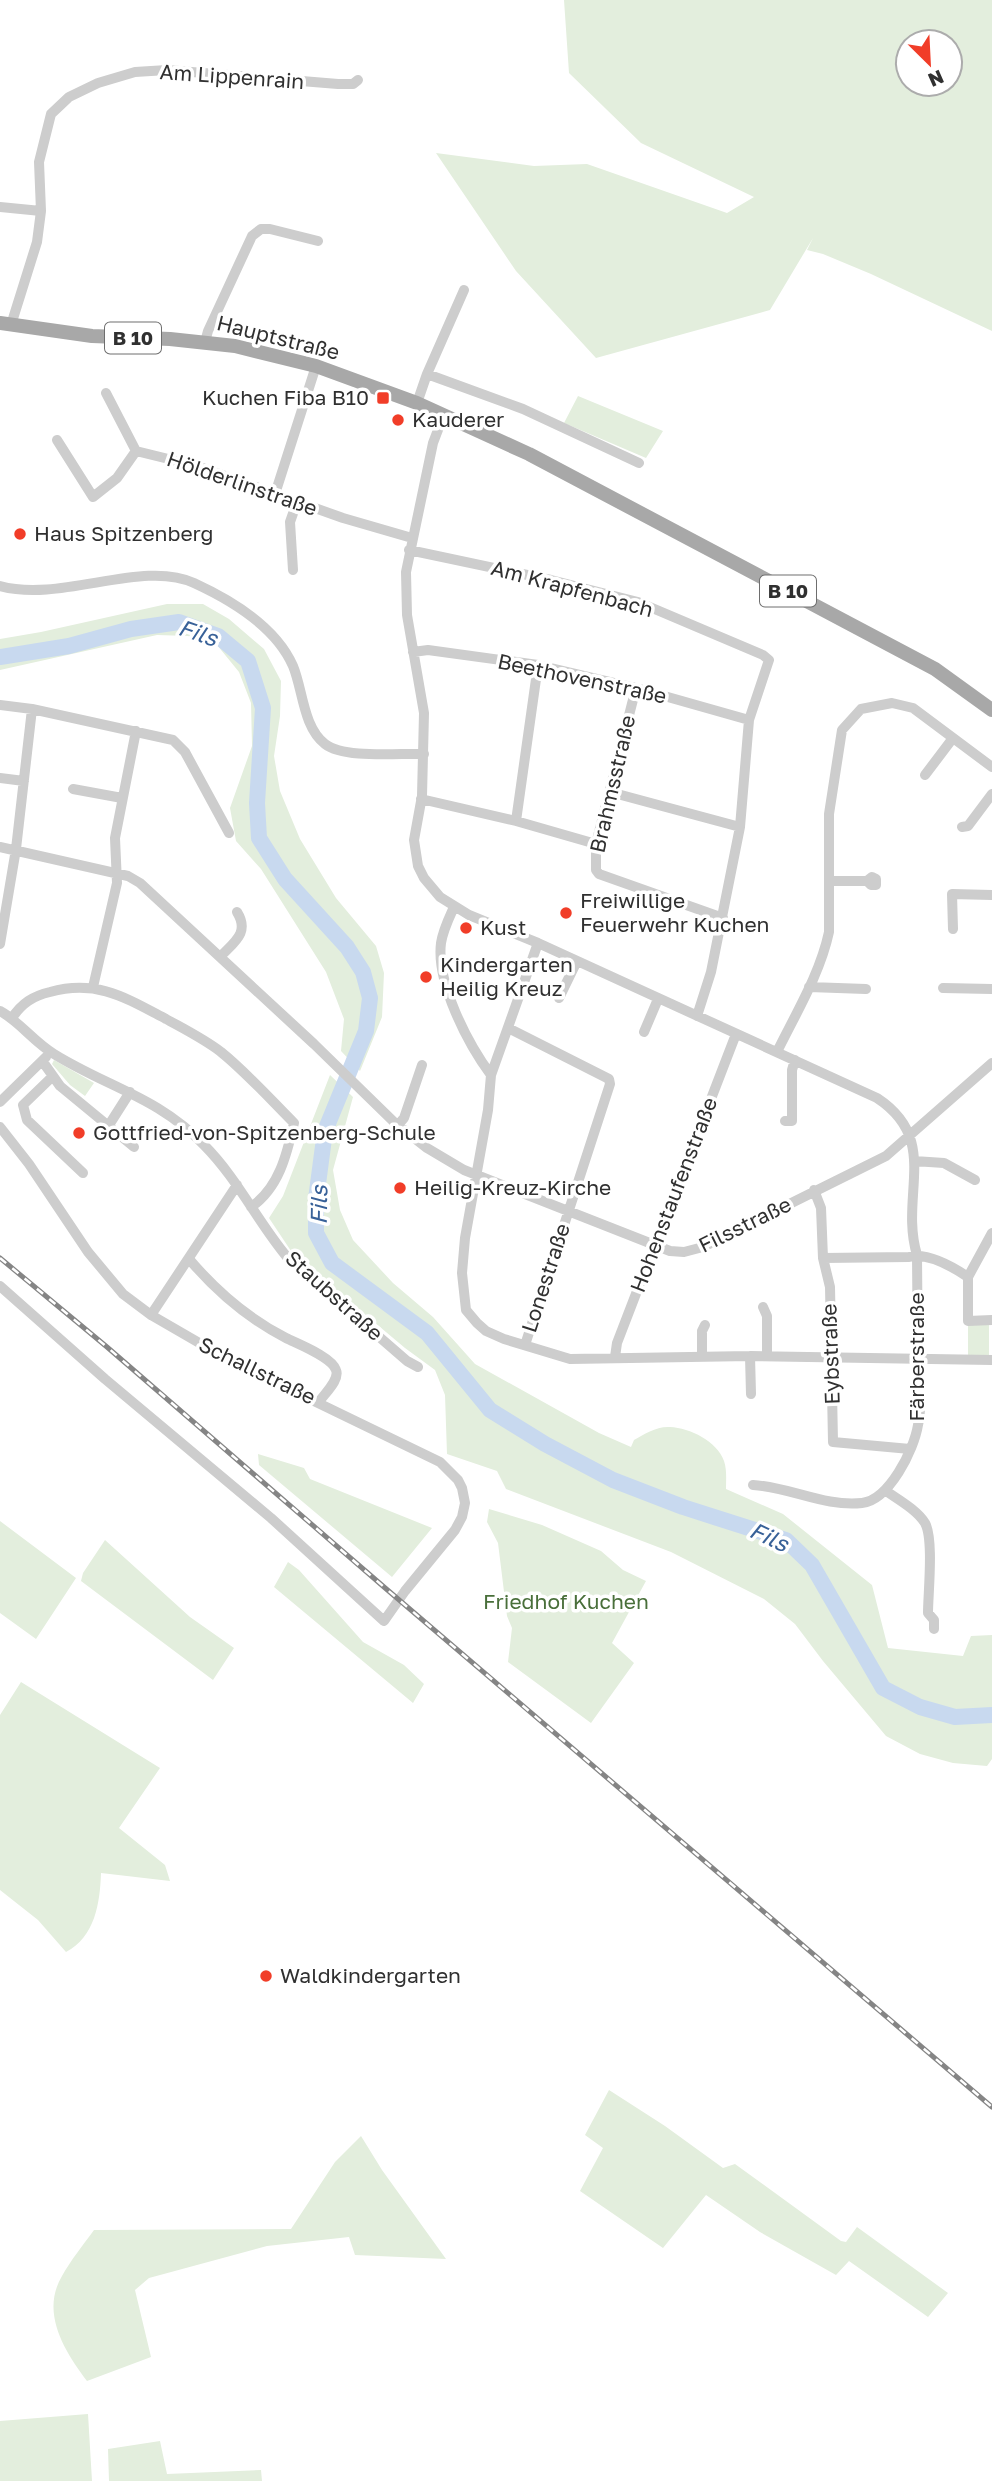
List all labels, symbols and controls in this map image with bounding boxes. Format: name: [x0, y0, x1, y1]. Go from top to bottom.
north arrow: [894, 28, 964, 98]
street label: Am Lippenrain: [159, 58, 305, 94]
text: N: [925, 66, 947, 92]
street label: Hauptstraße: [214, 309, 342, 365]
road number: B 10: [105, 322, 161, 354]
place label: Kuchen Fiba B10: [202, 384, 369, 410]
marker: Kuchen Fiba B10: [375, 390, 391, 406]
place label: Kauderer: [412, 406, 504, 432]
marker: Kauderer: [390, 412, 406, 428]
street label: Hölderlinstraße: [164, 445, 321, 521]
place label: Haus Spitzenberg: [34, 520, 214, 546]
marker: Haus Spitzenberg: [12, 526, 28, 542]
street label: Am Krapfenbach: [488, 554, 656, 622]
road number: B 10: [760, 576, 816, 606]
water label: Fils: [175, 612, 222, 652]
street label: Beethovenstraße: [495, 647, 669, 709]
street label: Brahmsstraße: [584, 713, 640, 855]
place label: Freiwillige Feuerwehr Kuchen: [580, 887, 770, 937]
marker: Freiwillige Feuerwehr Kuchen: [558, 905, 574, 921]
place label: Kust: [480, 914, 526, 940]
marker: Kust: [458, 920, 474, 936]
place label: Kindergarten Heilig Kreuz: [440, 951, 573, 1001]
marker: Kindergarten Heilig Kreuz: [418, 969, 434, 985]
street label: Hohenstaufenstraße: [624, 1093, 722, 1296]
place label: Gottfried-von-Spitzenberg-Schule: [93, 1119, 436, 1145]
marker: Gottfried-von-Spitzenberg-Schule: [71, 1125, 87, 1141]
place label: Heilig-Kreuz-Kirche: [414, 1174, 611, 1200]
marker: Heilig-Kreuz-Kirche: [392, 1180, 408, 1196]
water label: Fils: [304, 1184, 332, 1225]
street label: Filsstraße: [694, 1191, 795, 1258]
street label: Lonestraße: [515, 1220, 575, 1336]
street label: Staubstraße: [280, 1245, 389, 1346]
street label: Färberstraße: [903, 1292, 929, 1422]
street label: Eybstraße: [815, 1303, 845, 1405]
street label: Schallstraße: [195, 1331, 320, 1410]
water label: Fils: [746, 1515, 794, 1557]
park label: Friedhof Kuchen: [483, 1588, 649, 1614]
place label: Waldkindergarten: [280, 1962, 461, 1988]
marker: Waldkindergarten: [258, 1968, 274, 1984]

